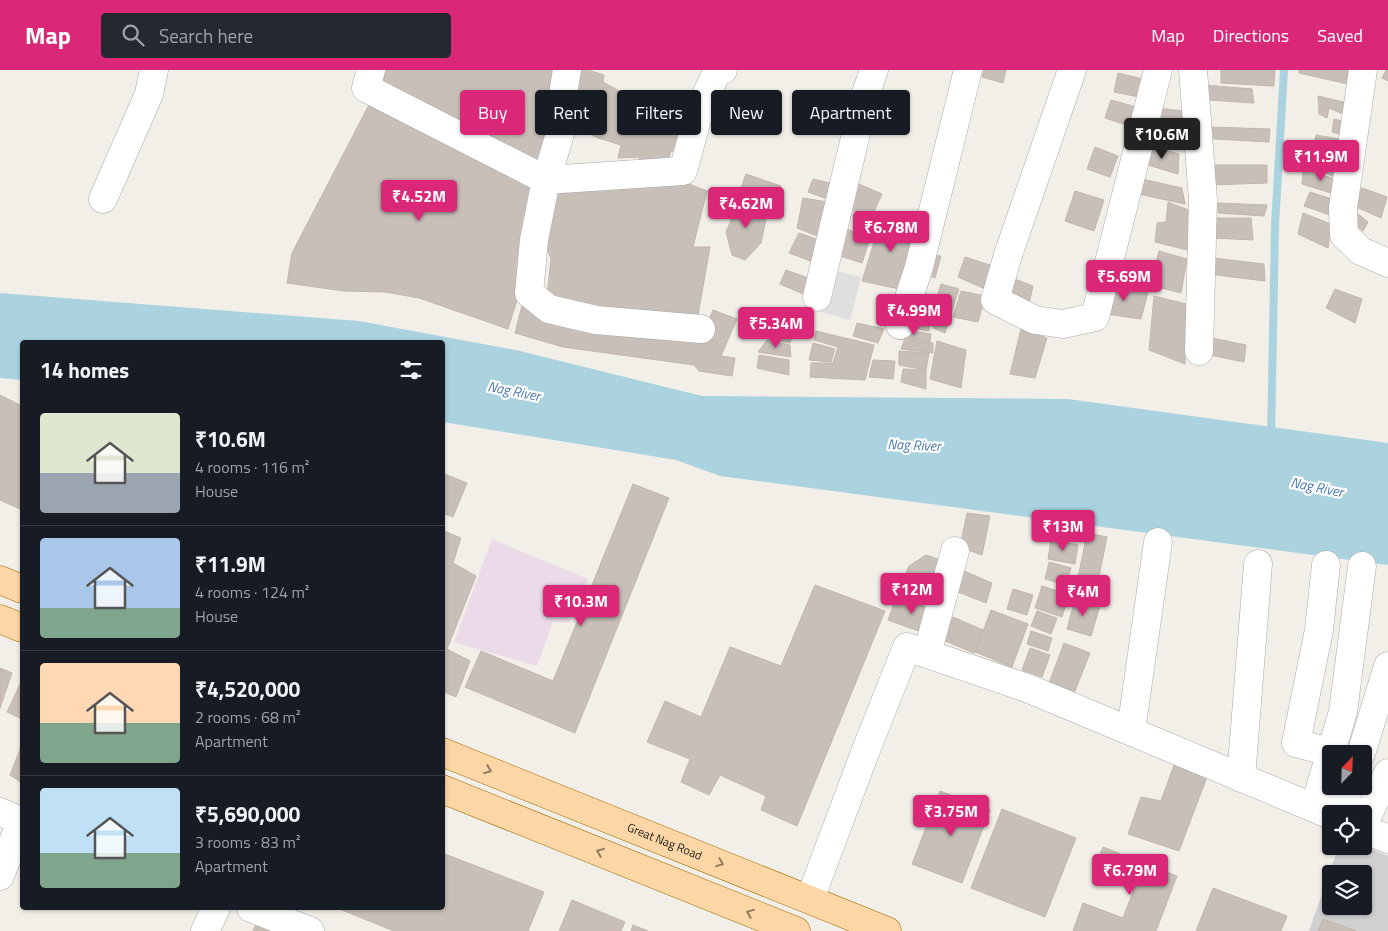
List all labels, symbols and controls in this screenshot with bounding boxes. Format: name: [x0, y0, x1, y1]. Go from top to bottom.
search box: [101, 13, 451, 58]
text: Map: [25, 17, 71, 53]
icon: search: [119, 21, 147, 49]
text: Search here: [159, 21, 253, 50]
text: Map: [1151, 22, 1185, 49]
text: Directions: [1213, 22, 1289, 49]
text: Saved: [1317, 22, 1363, 49]
chip: Buy: [460, 90, 525, 135]
chip: Rent: [535, 90, 607, 135]
chip: Filters: [617, 90, 701, 135]
chip: New: [711, 90, 782, 135]
chip: Apartment: [792, 90, 910, 135]
pin: ₹10.6M: [1121, 118, 1203, 160]
text: ₹10.6M: [1135, 122, 1189, 146]
pin: ₹11.9M: [1280, 140, 1362, 182]
text: ₹11.9M: [1294, 144, 1348, 168]
pin: ₹4.52M: [378, 180, 460, 222]
text: ₹4.52M: [392, 184, 446, 208]
pin: ₹4.62M: [705, 186, 787, 229]
text: ₹4.62M: [719, 191, 773, 215]
pin: ₹6.78M: [850, 210, 932, 253]
text: ₹6.78M: [864, 215, 918, 239]
pin: ₹5.69M: [1083, 260, 1165, 302]
text: ₹5.69M: [1097, 264, 1151, 288]
pin: ₹4.99M: [873, 294, 955, 336]
text: ₹4.99M: [887, 298, 941, 322]
pin: ₹5.34M: [735, 306, 817, 349]
text: ₹5.34M: [749, 311, 803, 335]
text: 14 homes: [40, 354, 129, 386]
icon: filters: [397, 356, 425, 384]
water label: Nag River: [486, 375, 544, 406]
text: ₹10.6M: [195, 423, 266, 455]
icon: home: [80, 433, 140, 493]
water label: Nag River: [887, 433, 943, 456]
text: 4 rooms · 116 m²: [195, 455, 309, 479]
water label: Nag River: [1289, 471, 1347, 502]
text: House: [195, 479, 238, 503]
pin: ₹13M: [1033, 510, 1093, 552]
text: ₹13M: [1043, 514, 1083, 538]
text: ₹11.9M: [195, 548, 266, 580]
icon: home: [80, 558, 140, 618]
pin: ₹12M: [882, 572, 942, 615]
pin: ₹4M: [1059, 574, 1107, 617]
text: ₹12M: [892, 577, 932, 601]
text: ₹4M: [1067, 579, 1099, 603]
text: 4 rooms · 124 m²: [195, 580, 309, 604]
pin: ₹10.3M: [540, 584, 622, 627]
text: ₹10.3M: [554, 589, 608, 613]
text: House: [195, 604, 238, 628]
text: ₹4,520,000: [195, 673, 300, 705]
icon: home: [80, 683, 140, 743]
text: 2 rooms · 68 m²: [195, 705, 300, 729]
text: Apartment: [195, 729, 268, 753]
north arrow: [1322, 745, 1372, 795]
map controls: [1322, 745, 1372, 915]
one-way arrow: [483, 764, 492, 774]
pin: ₹3.75M: [910, 794, 992, 837]
text: ₹5,690,000: [195, 798, 300, 830]
text: ₹3.75M: [924, 799, 978, 823]
button: locate: [1322, 805, 1372, 855]
icon: home: [80, 808, 140, 868]
street label: Great Nag Road: [624, 817, 705, 865]
text: 3 rooms · 83 m²: [195, 830, 300, 854]
one-way arrow: [596, 848, 604, 858]
text: Apartment: [195, 854, 268, 878]
pin: ₹6.79M: [1089, 854, 1171, 896]
one-way arrow: [715, 856, 724, 867]
text: ₹6.79M: [1103, 858, 1157, 882]
button: layers: [1322, 865, 1372, 915]
one-way arrow: [747, 909, 755, 919]

